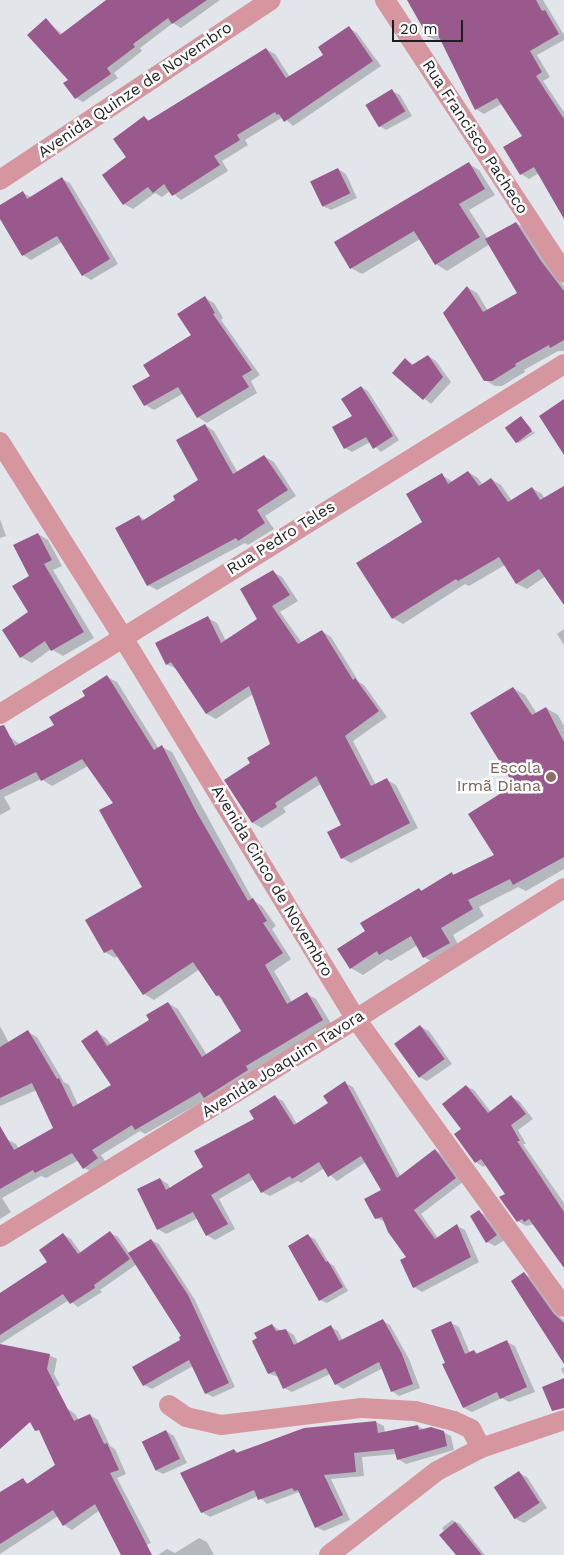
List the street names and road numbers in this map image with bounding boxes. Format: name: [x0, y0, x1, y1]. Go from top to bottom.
street label: Avenida Quinze de Novembro: [34, 18, 236, 162]
street label: Rua Francisco Pacheco: [418, 56, 532, 218]
street label: Rua Pedro Teles: [223, 497, 339, 579]
street label: Avenida Cinco de Novembro: [207, 782, 337, 980]
street label: Avenida Joaquim Tavora: [198, 1006, 368, 1122]

